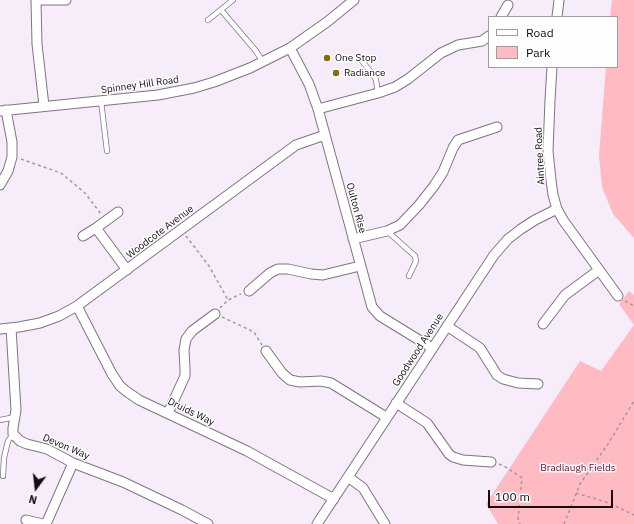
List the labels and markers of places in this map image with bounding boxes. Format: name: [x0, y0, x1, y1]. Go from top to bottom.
place label: One Stop: [335, 52, 376, 64]
marker: One Stop: [322, 53, 332, 63]
place label: Radiance: [344, 67, 385, 79]
marker: Radiance: [331, 68, 341, 78]

